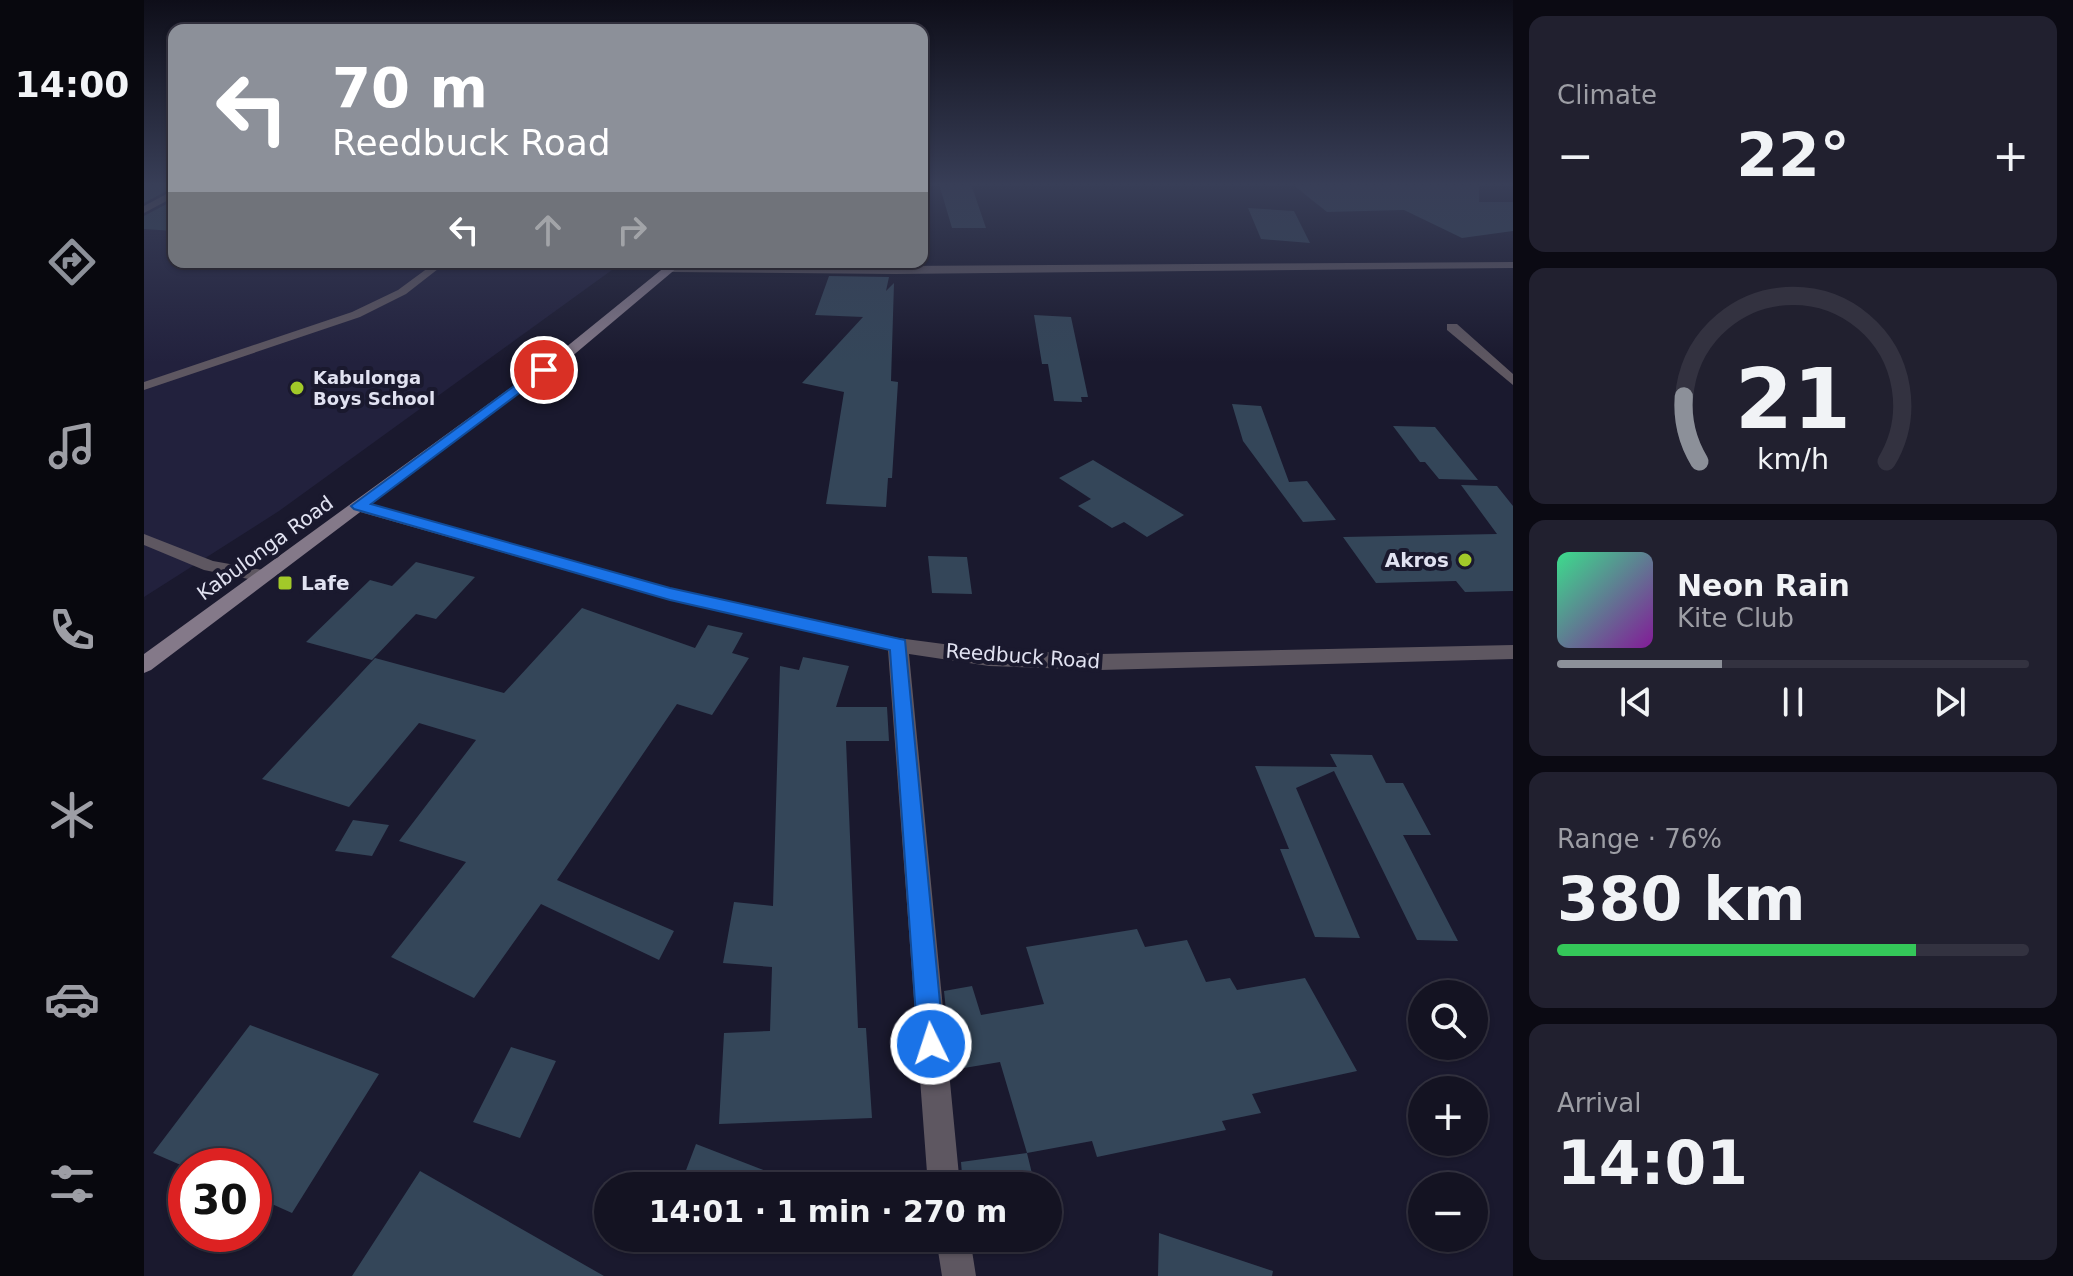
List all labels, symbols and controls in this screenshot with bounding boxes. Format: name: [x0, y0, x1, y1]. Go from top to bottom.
text: 70 m: [332, 55, 488, 120]
icon: left: [200, 56, 304, 160]
text: 14:00: [15, 64, 129, 105]
text: Climate: [1557, 80, 1657, 110]
text: 22°: [1736, 120, 1850, 190]
text: Reedbuck Road: [332, 122, 611, 163]
text: −: [1557, 130, 1594, 181]
text: +: [1992, 130, 2029, 181]
icon: left: [442, 208, 486, 252]
icon: ahead: [526, 208, 570, 252]
icon: right: [610, 208, 654, 252]
icon: directions: [44, 234, 100, 290]
pin: [510, 336, 578, 404]
icon: arrive: [522, 348, 566, 392]
text: 21: [1735, 351, 1851, 448]
place label: Kabulonga Boys School: [313, 367, 435, 409]
marker: Kabulonga Boys School: [288, 379, 306, 397]
icon: music: [44, 418, 100, 474]
text: km/h: [1757, 442, 1829, 476]
street label: Kabulonga Road: [192, 491, 338, 605]
place label: Akros: [1385, 548, 1449, 572]
marker: Akros: [1456, 551, 1474, 569]
text: Neon Rain: [1677, 568, 1850, 603]
place label: Lafe: [301, 571, 350, 595]
marker: Lafe: [276, 574, 294, 592]
icon: phone: [44, 602, 100, 658]
text: Kite Club: [1677, 603, 1794, 633]
street label: Reedbuck Road: [945, 639, 1101, 673]
icon: previous: [1614, 680, 1658, 724]
icon: pause: [1771, 680, 1815, 724]
icon: next: [1928, 680, 1972, 724]
icon: climate: [44, 787, 100, 843]
text: Range · 76%: [1557, 824, 1722, 854]
text: 380 km: [1557, 864, 1806, 934]
icon: car: [44, 971, 100, 1027]
map controls: [1408, 980, 1488, 1252]
button: search: [1408, 980, 1488, 1060]
position arrow: [889, 1002, 973, 1086]
button: +: [1408, 1076, 1488, 1156]
text: Arrival: [1557, 1088, 1641, 1118]
text: 14:01: [1557, 1128, 1748, 1198]
speed limit sign: 30: [168, 1148, 272, 1252]
icon: filters: [44, 1156, 100, 1212]
button: −: [1408, 1172, 1488, 1252]
text: 14:01 · 1 min · 270 m: [649, 1194, 1007, 1229]

